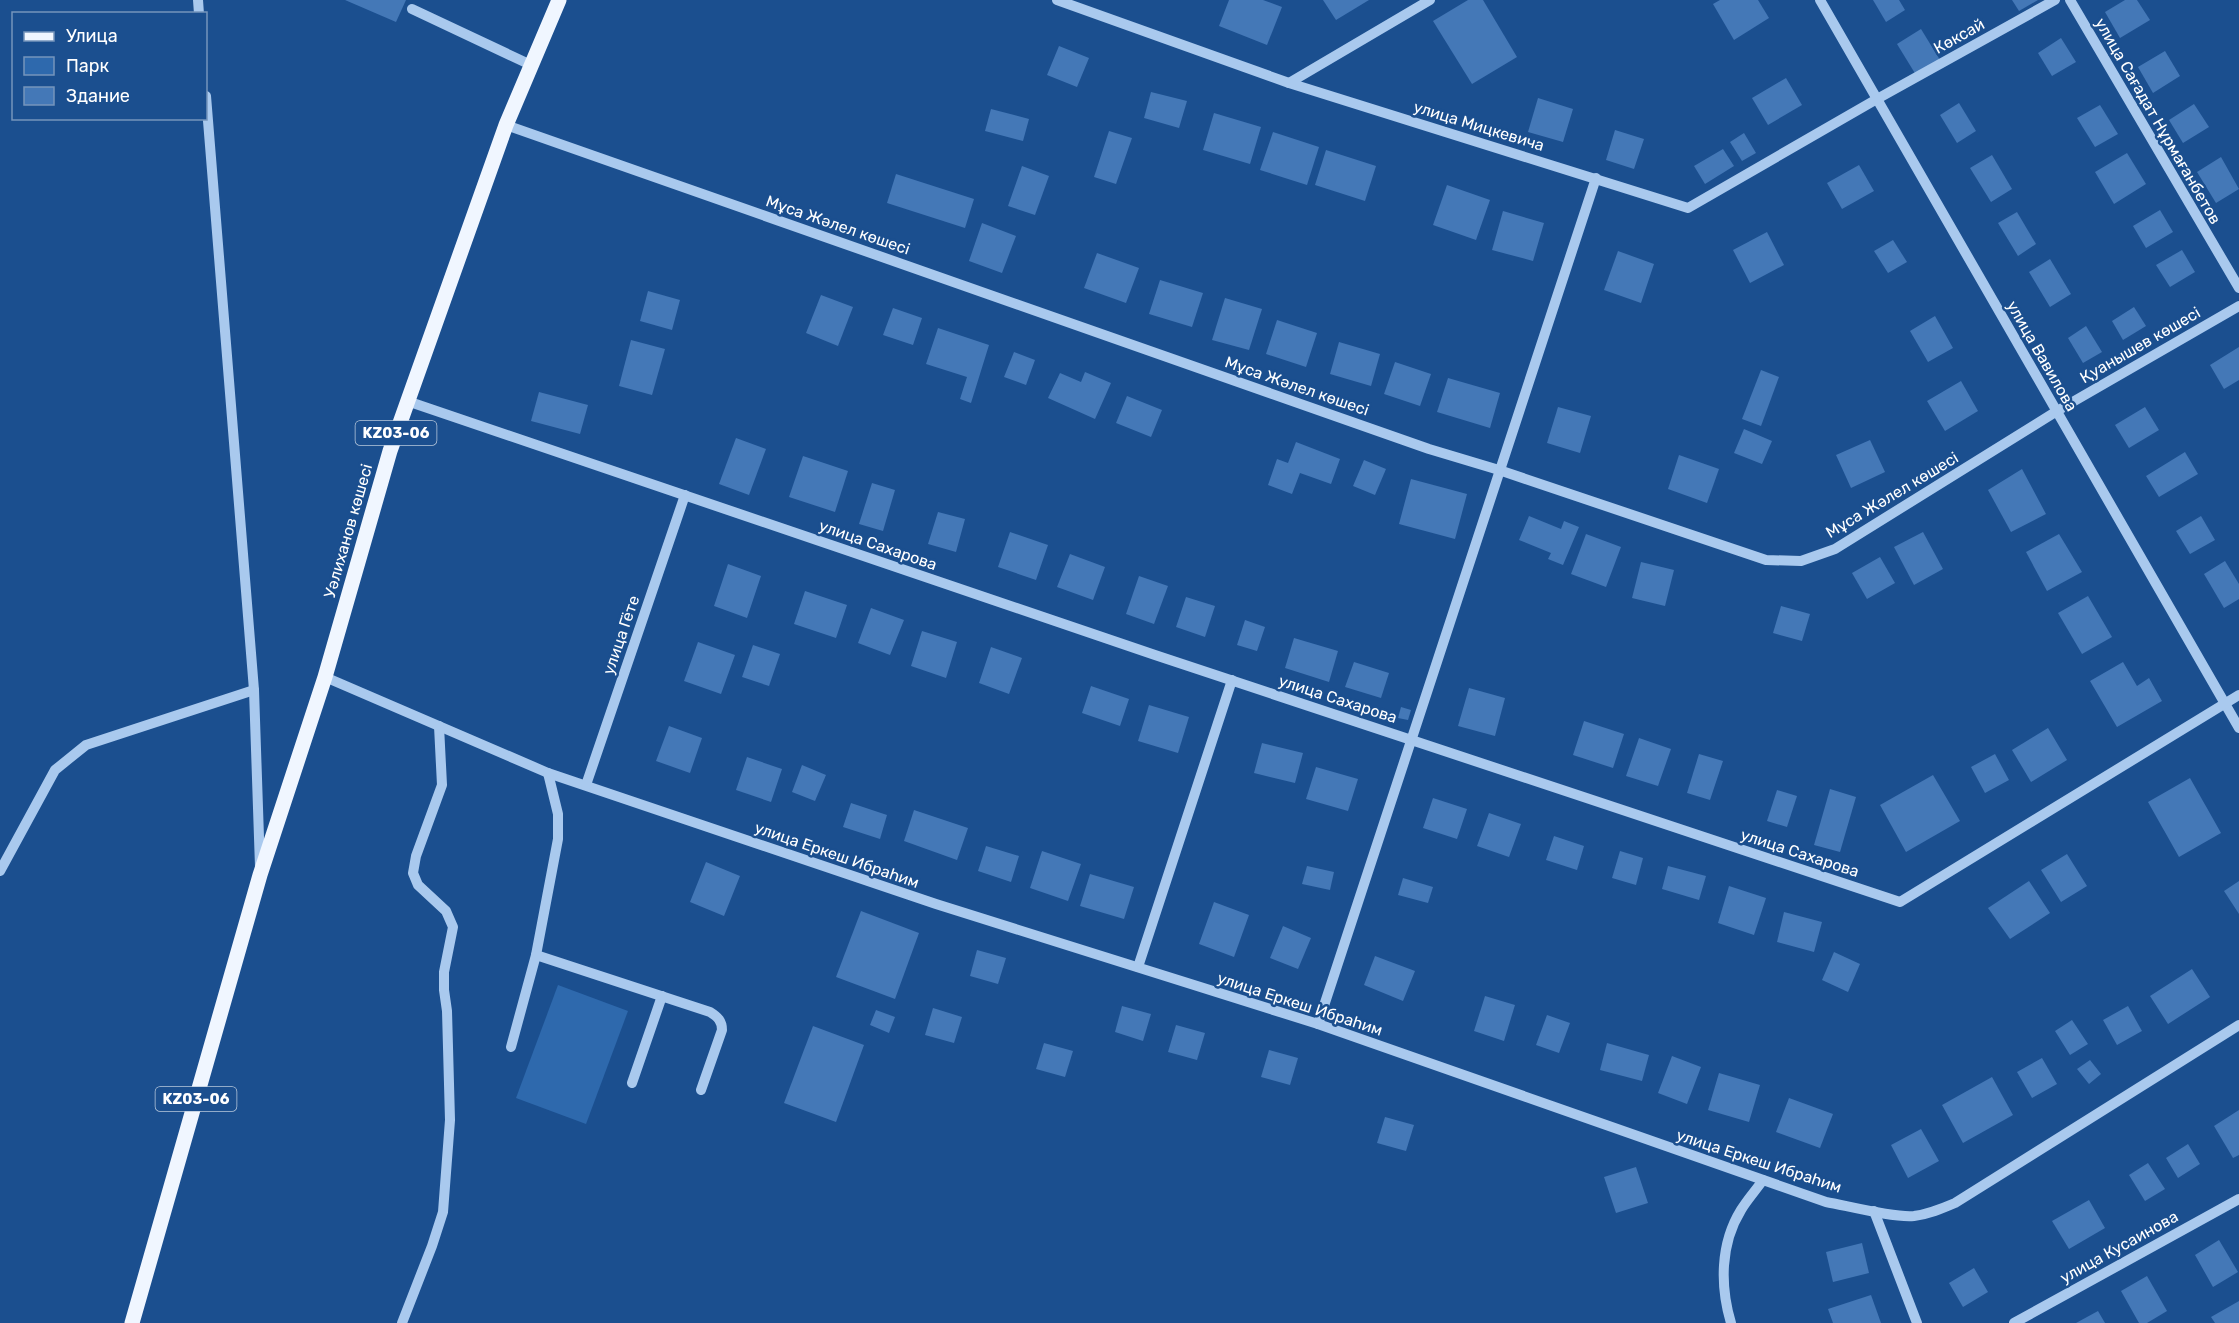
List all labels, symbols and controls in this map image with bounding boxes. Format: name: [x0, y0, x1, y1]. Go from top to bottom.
legend: [12, 12, 207, 120]
street label: Көксай: [1930, 14, 1988, 58]
street label: улица Сағадат Нұрмағанбетов: [2091, 15, 2225, 228]
text: Улица: [66, 25, 118, 47]
text: Парк: [66, 55, 110, 77]
text: Здание: [66, 85, 130, 107]
street label: улица Мицкевича: [1411, 97, 1547, 155]
street label: Мұса Жәлел көшесі: [764, 191, 912, 259]
street label: улица Вавилова: [2003, 297, 2081, 415]
street label: Қуанышев көшесі: [2076, 303, 2204, 387]
street label: Мұса Жәлел көшесі: [1223, 352, 1371, 420]
road number: KZ03-06: [356, 421, 436, 445]
street label: Мұса Жәлел көшесі: [1822, 448, 1962, 542]
street label: Уәлиханов көшесі: [320, 462, 376, 600]
street label: улица Сахарова: [817, 516, 939, 574]
street label: улица Гёте: [599, 593, 643, 677]
street label: улица Сахарова: [1276, 671, 1400, 727]
street label: улица Еркеш Ибраһим: [752, 818, 922, 892]
street label: улица Сахарова: [1738, 825, 1862, 881]
street label: улица Еркеш Ибраһим: [1215, 968, 1385, 1040]
road number: KZ03-06: [156, 1087, 236, 1111]
street label: улица Еркеш Ибраһим: [1674, 1125, 1844, 1197]
street label: улица Кусаинова: [2057, 1207, 2181, 1287]

